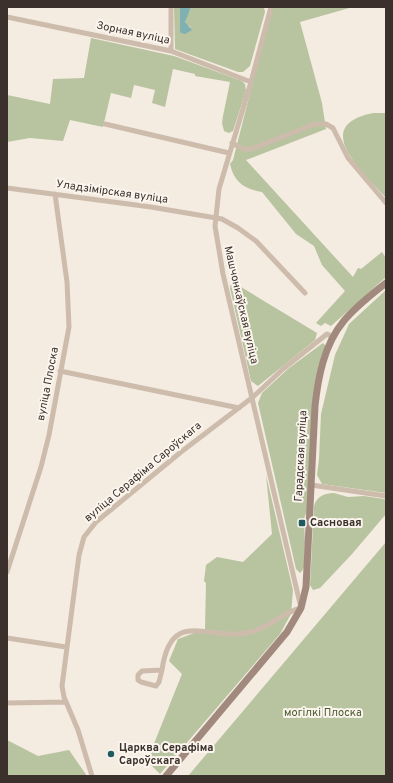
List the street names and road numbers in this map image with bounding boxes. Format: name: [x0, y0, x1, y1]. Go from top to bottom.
street label: Зорная вуліца: [95, 18, 171, 48]
street label: Уладзімірская вуліца: [55, 177, 169, 207]
street label: Машчонкаўская вуліца: [221, 245, 261, 365]
street label: вуліца Плоска: [34, 346, 62, 422]
street label: Гарадская вуліца: [292, 410, 310, 502]
street label: вуліца Серафіма Сароўскага: [82, 419, 205, 525]

